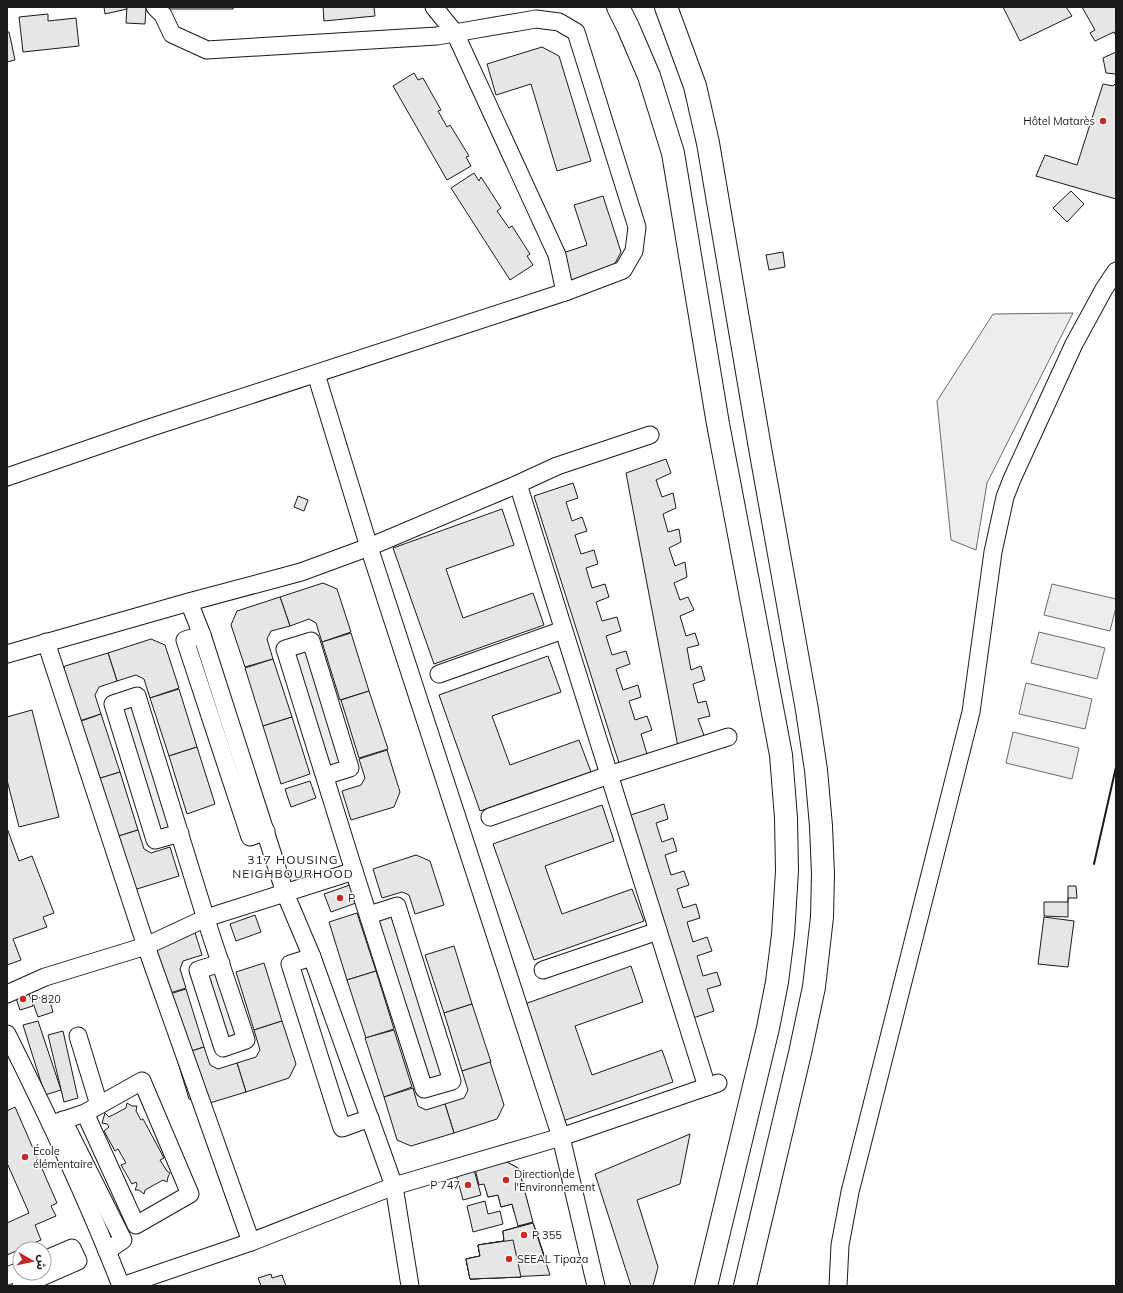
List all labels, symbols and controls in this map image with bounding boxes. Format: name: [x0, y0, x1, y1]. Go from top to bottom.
place label: Hôtel Matarès: [1023, 114, 1095, 128]
marker: Hôtel Matarès: [1098, 116, 1108, 126]
district label: 317 HOUSING NEIGHBOURHOOD: [232, 852, 354, 881]
place label: P: [348, 891, 355, 905]
marker: P: [335, 893, 345, 903]
place label: P 820: [31, 992, 61, 1006]
marker: P 820: [18, 994, 28, 1004]
place label: École élémentaire: [33, 1144, 93, 1171]
marker: École élémentaire: [20, 1152, 30, 1162]
place label: Direction de l'Environnement: [514, 1167, 596, 1194]
marker: Direction de l'Environnement: [501, 1175, 511, 1185]
place label: P 747: [430, 1178, 460, 1192]
marker: P 747: [463, 1180, 473, 1190]
place label: P 355: [532, 1228, 562, 1242]
marker: P 355: [519, 1230, 529, 1240]
north arrow: [12, 1241, 52, 1281]
place label: SEEAL Tipaza: [517, 1252, 588, 1266]
text: ش: [34, 1254, 50, 1271]
marker: SEEAL Tipaza: [504, 1254, 514, 1264]

